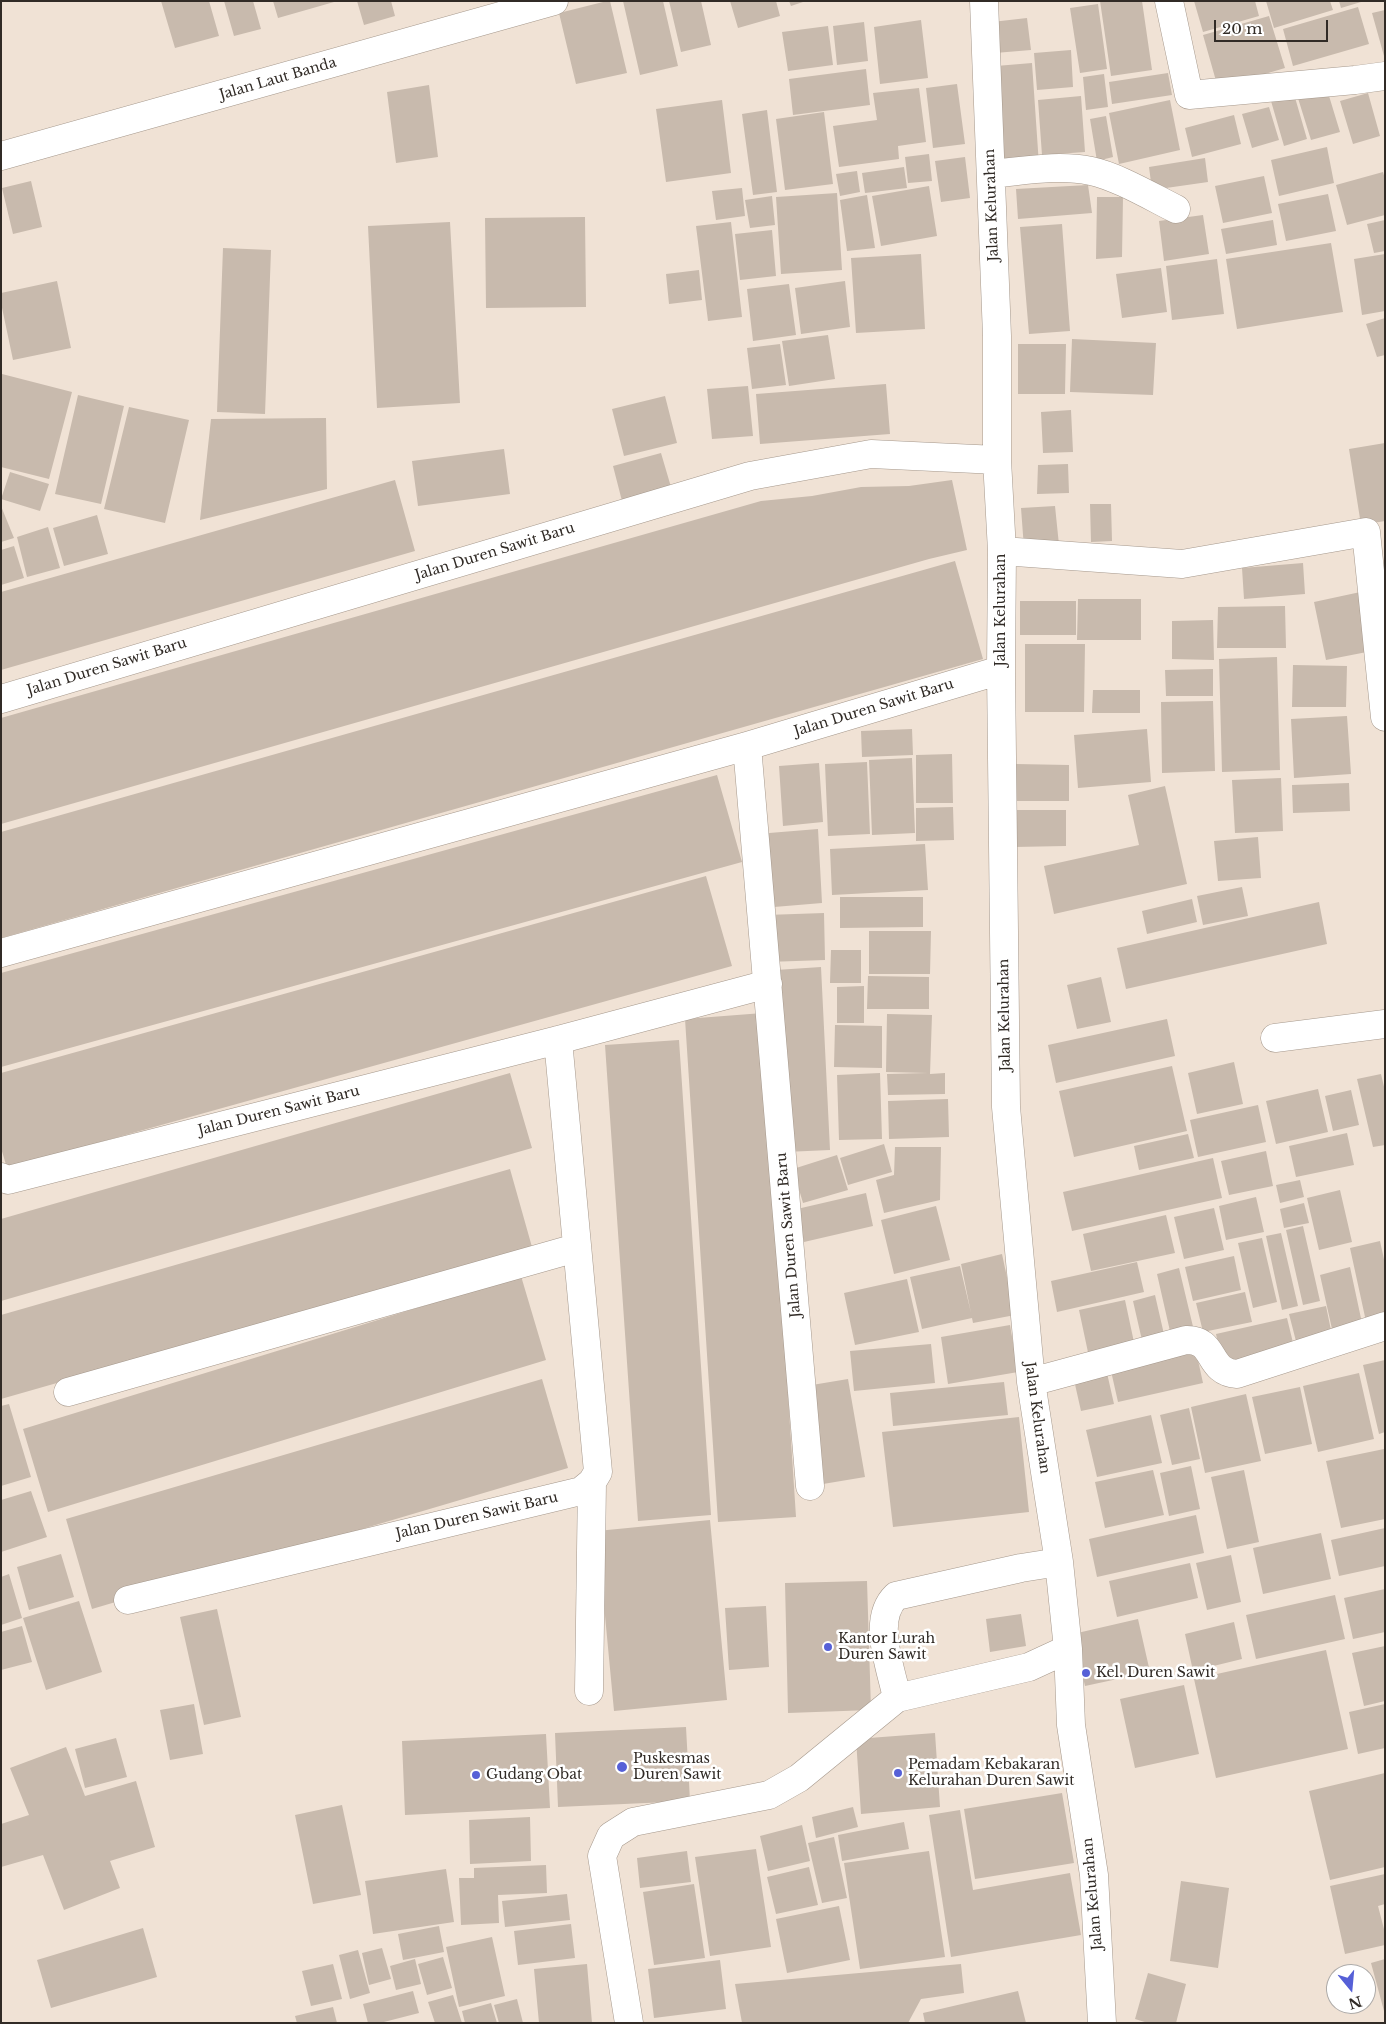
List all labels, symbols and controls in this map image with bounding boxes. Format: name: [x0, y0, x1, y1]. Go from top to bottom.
scale bar: [1216, 10, 1330, 42]
text: 20 m: [1222, 19, 1262, 38]
street label: Jalan Laut Banda: [218, 54, 338, 104]
street label: Jalan Kelurahan: [982, 148, 1002, 262]
street label: Jalan Duren Sawit Baru: [413, 520, 577, 584]
street label: Jalan Kelurahan: [993, 554, 1009, 666]
street label: Jalan Duren Sawit Baru: [25, 635, 189, 699]
street label: Jalan Duren Sawit Baru: [792, 676, 956, 740]
street label: Jalan Kelurahan: [996, 958, 1014, 1072]
street label: Jalan Duren Sawit Baru: [197, 1083, 361, 1139]
street label: Jalan Duren Sawit Baru: [773, 1152, 805, 1318]
street label: Jalan Kelurahan: [1021, 1361, 1053, 1475]
street label: Jalan Duren Sawit Baru: [394, 1489, 560, 1543]
place label: Kantor Lurah Duren Sawit: [838, 1631, 935, 1664]
marker: Kantor Lurah Duren Sawit: [822, 1641, 834, 1653]
place label: Kel. Duren Sawit: [1096, 1665, 1215, 1681]
marker: Kel. Duren Sawit: [1080, 1667, 1092, 1679]
place label: Puskesmas Duren Sawit: [633, 1751, 721, 1784]
place label: Pemadam Kebakaran Kelurahan Duren Sawit: [908, 1757, 1075, 1790]
marker: Puskesmas Duren Sawit: [615, 1760, 629, 1774]
place label: Gudang Obat: [486, 1767, 582, 1783]
marker: Pemadam Kebakaran Kelurahan Duren Sawit: [892, 1767, 904, 1779]
marker: Gudang Obat: [470, 1769, 482, 1781]
street label: Jalan Kelurahan: [1080, 1837, 1106, 1951]
north arrow: [1326, 1964, 1376, 2014]
text: N: [1346, 1992, 1364, 2013]

